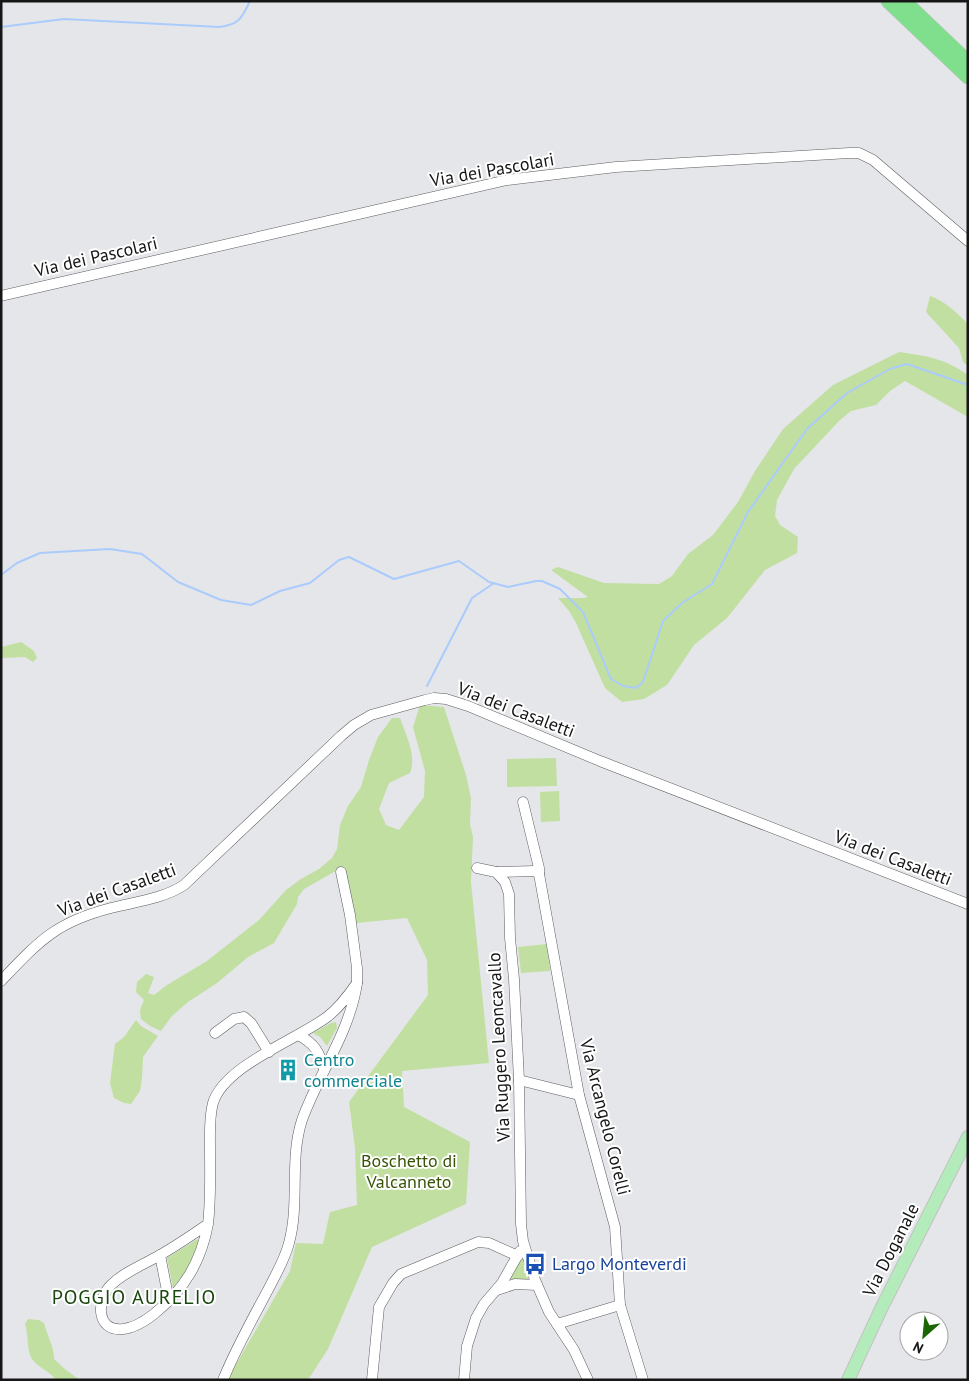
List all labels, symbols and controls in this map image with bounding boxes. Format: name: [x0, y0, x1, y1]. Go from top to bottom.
street label: Via dei Pascolari: [427, 147, 556, 192]
street label: Via dei Pascolari: [31, 231, 160, 282]
street label: Via dei Casaletti: [453, 676, 578, 743]
street label: Via dei Casaletti: [830, 824, 955, 891]
street label: Via dei Casaletti: [54, 858, 179, 922]
street label: Via Ruggero Leoncavallo: [482, 952, 515, 1143]
street label: Via Arcangelo Corelli: [575, 1035, 636, 1197]
place label: Centro commerciale: [304, 1048, 402, 1092]
building icon: Centro commerciale: [275, 1057, 301, 1083]
park label: Boschetto di Valcanneto: [361, 1149, 457, 1193]
street label: Via Doganale: [857, 1199, 924, 1301]
bus stop icon: Largo Monteverdi: [522, 1251, 548, 1277]
place label: Largo Monteverdi: [552, 1252, 687, 1275]
district label: POGGIO AURELIO: [52, 1284, 216, 1310]
north arrow: [899, 1311, 949, 1361]
text: N: [910, 1337, 926, 1358]

